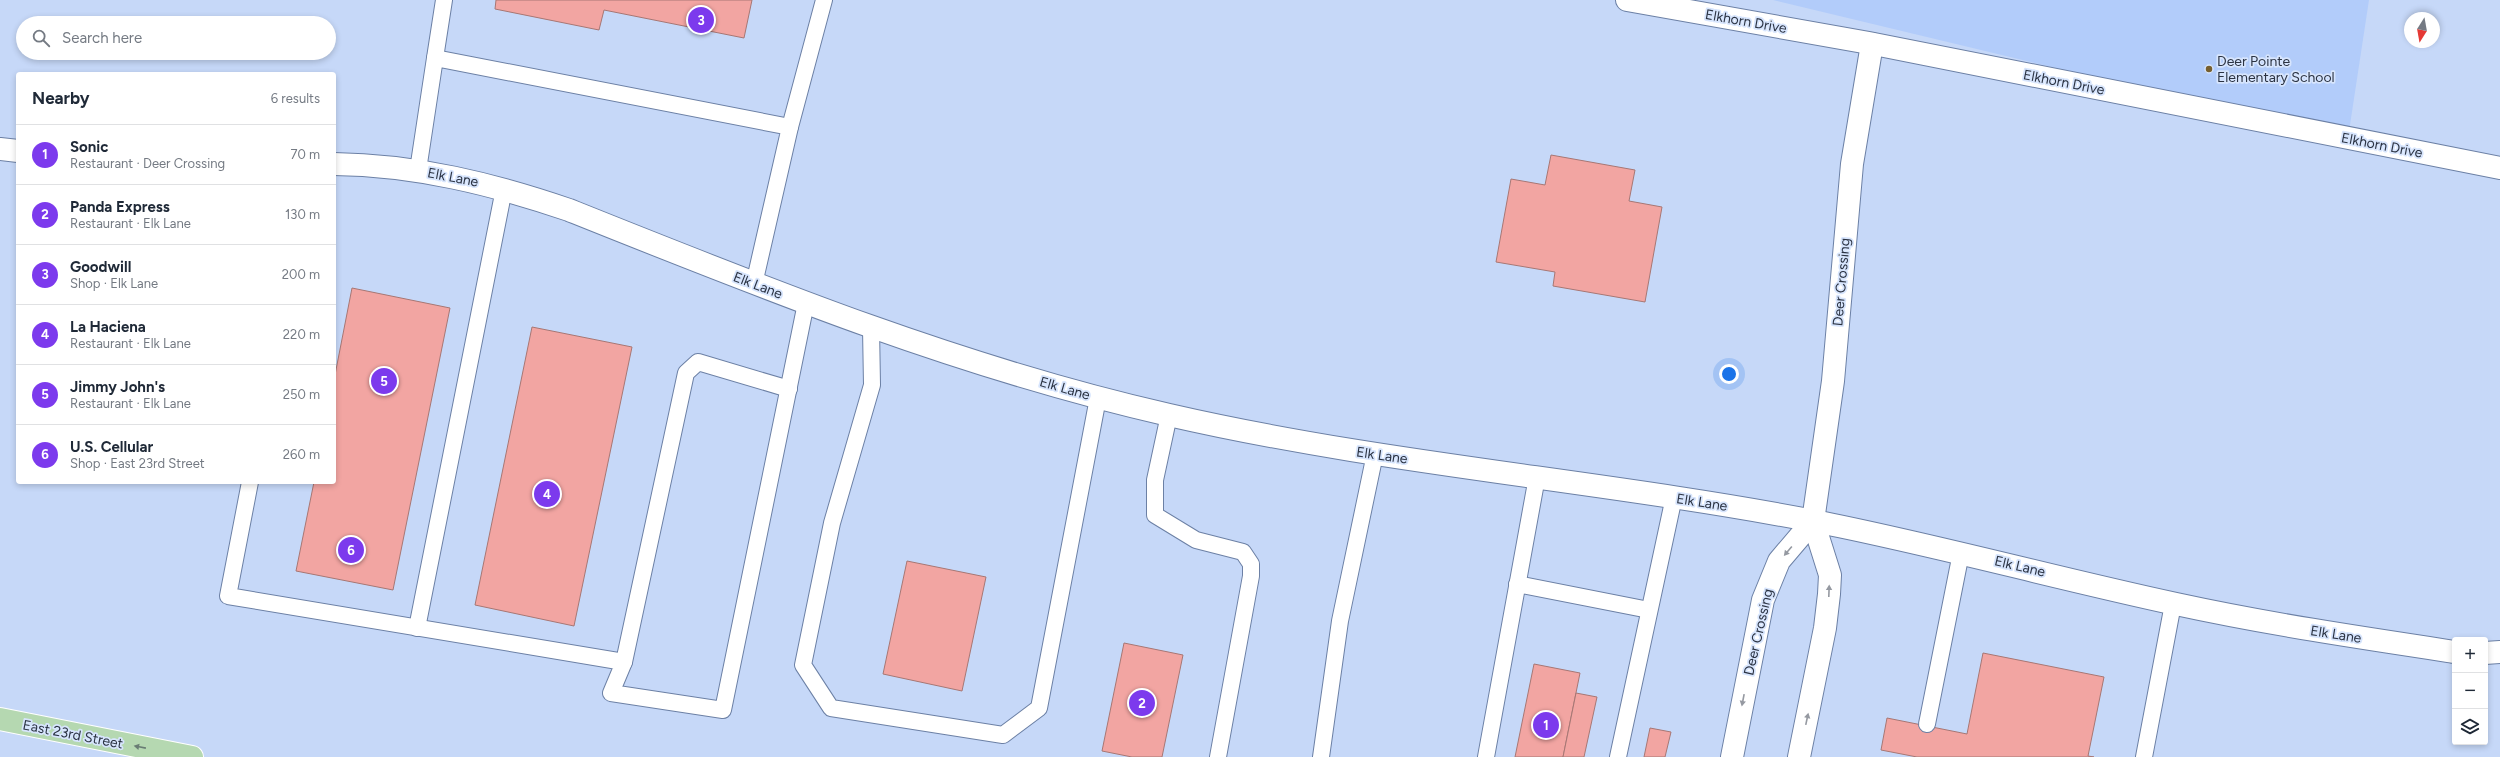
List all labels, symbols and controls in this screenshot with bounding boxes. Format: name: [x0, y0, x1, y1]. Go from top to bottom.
pin: 3: [688, 5, 714, 35]
street label: Elkhorn Drive: [1704, 6, 1788, 37]
north arrow: [2404, 12, 2440, 48]
search box: [16, 16, 336, 60]
icon: search: [30, 27, 52, 49]
text: Search here: [62, 29, 142, 47]
place label: Deer Pointe Elementary School: [2217, 53, 2335, 86]
marker: Deer Pointe Elementary School: [2204, 64, 2214, 74]
street label: Elkhorn Drive: [2022, 66, 2106, 99]
text: Nearby: [32, 88, 90, 108]
text: 6 results: [271, 91, 320, 106]
street label: Elkhorn Drive: [2340, 129, 2424, 162]
text: Sonic: [70, 138, 108, 156]
text: 1: [42, 147, 48, 162]
text: 70 m: [290, 147, 320, 162]
text: Restaurant · Deer Crossing: [70, 156, 225, 171]
street label: Elk Lane: [426, 164, 480, 191]
text: Panda Express: [70, 198, 170, 216]
text: 2: [41, 207, 49, 222]
text: 130 m: [285, 207, 320, 222]
text: Restaurant · Elk Lane: [70, 216, 191, 231]
street label: Deer Crossing: [1829, 237, 1854, 327]
text: Goodwill: [70, 258, 131, 276]
text: 3: [41, 267, 49, 282]
text: 200 m: [282, 267, 320, 282]
street label: Elk Lane: [731, 268, 785, 303]
text: Shop · Elk Lane: [70, 276, 158, 291]
text: La Haciena: [70, 318, 146, 336]
text: 4: [41, 327, 49, 342]
text: 220 m: [283, 327, 320, 342]
text: Restaurant · Elk Lane: [70, 336, 191, 351]
your location: [1719, 364, 1739, 384]
pin: 5: [371, 366, 397, 396]
street label: Elk Lane: [1038, 373, 1092, 404]
text: Jimmy John's: [70, 378, 165, 396]
text: 5: [41, 387, 49, 402]
text: 250 m: [283, 387, 320, 402]
text: Restaurant · Elk Lane: [70, 396, 191, 411]
text: U.S. Cellular: [70, 438, 153, 456]
street label: Elk Lane: [1355, 443, 1409, 468]
text: 6: [41, 447, 49, 462]
text: 260 m: [283, 447, 320, 462]
text: Shop · East 23rd Street: [70, 456, 205, 471]
pin: 4: [534, 479, 560, 509]
street label: Elk Lane: [1675, 490, 1729, 515]
pin: 6: [338, 535, 364, 565]
one-way arrow: [1784, 546, 1793, 555]
street label: Elk Lane: [1993, 552, 2047, 581]
one-way arrow: [1826, 584, 1832, 597]
street label: Deer Crossing: [1740, 587, 1777, 677]
street label: Elk Lane: [2309, 622, 2363, 647]
map controls: [2452, 637, 2488, 745]
button: +: [2452, 637, 2488, 673]
button: −: [2452, 673, 2488, 709]
pin: 2: [1129, 688, 1155, 718]
one-way arrow: [1740, 694, 1746, 706]
button: layers: [2452, 709, 2488, 745]
pin: 1: [1533, 710, 1559, 740]
one-way arrow: [1804, 713, 1810, 725]
street label: East 23rd Street: [21, 716, 124, 753]
one-way arrow: [134, 744, 146, 750]

